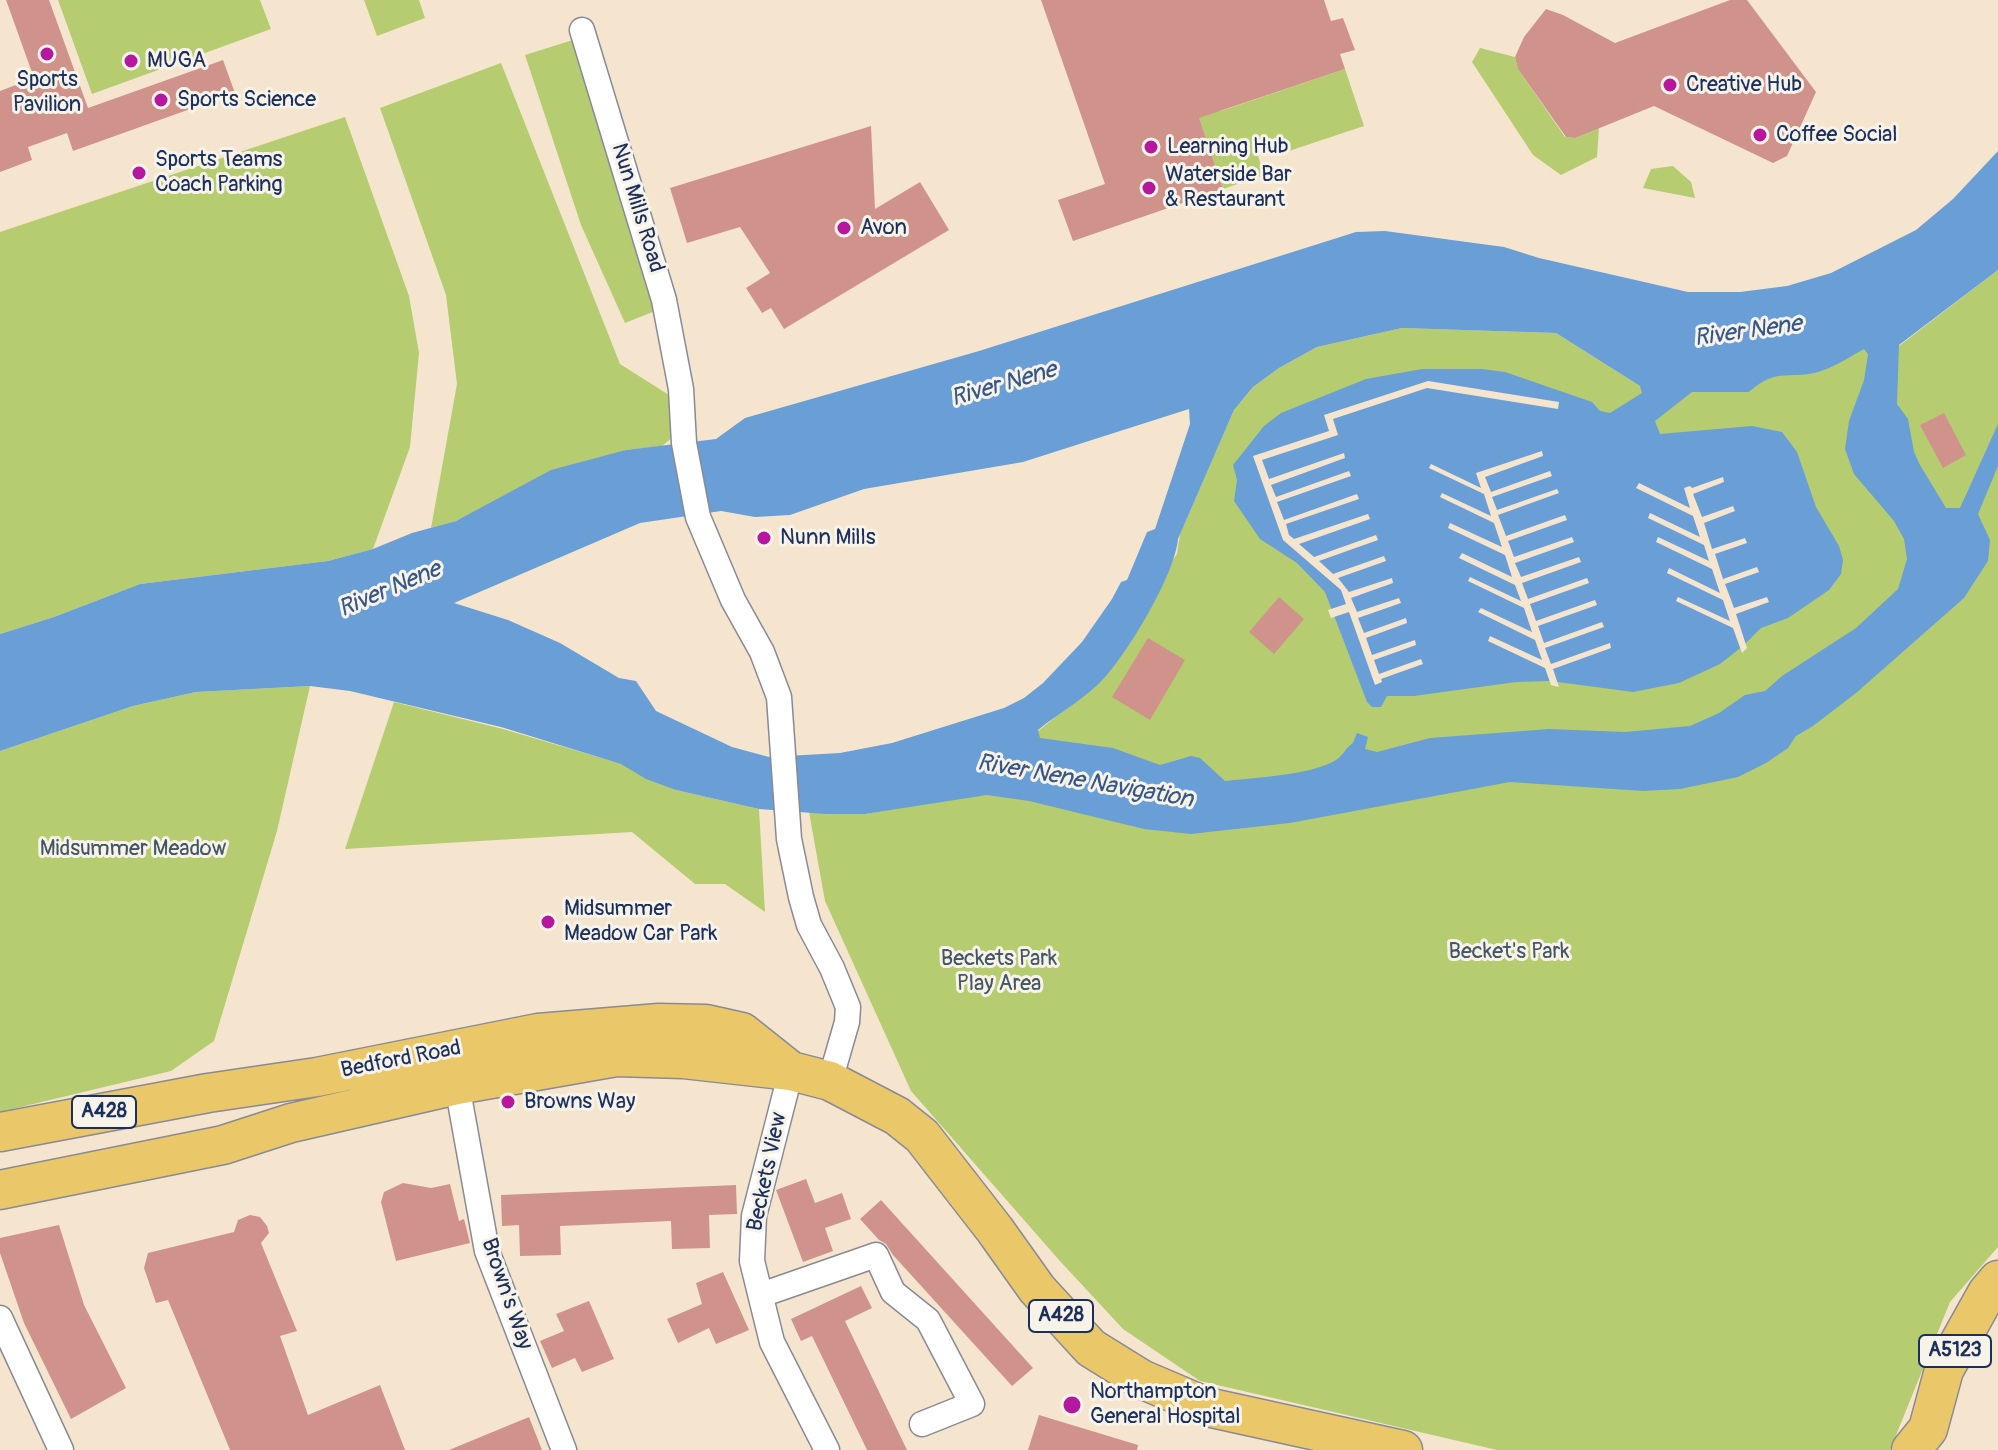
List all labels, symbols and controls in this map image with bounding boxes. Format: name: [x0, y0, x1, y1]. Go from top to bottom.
marker: Sports Pavilion: [38, 45, 56, 63]
place label: MUGA: [147, 48, 206, 74]
marker: MUGA: [122, 52, 140, 70]
place label: Sports Pavilion: [13, 67, 81, 118]
place label: Creative Hub: [1686, 72, 1802, 98]
marker: Creative Hub: [1661, 76, 1679, 94]
place label: Sports Science: [177, 87, 316, 113]
marker: Sports Science: [152, 91, 170, 109]
place label: Coffee Social: [1776, 122, 1897, 148]
marker: Coffee Social: [1751, 126, 1769, 144]
place label: Learning Hub: [1167, 134, 1289, 160]
marker: Learning Hub: [1142, 138, 1160, 156]
street label: Nun Mills Road: [605, 140, 669, 276]
place label: Sports Teams Coach Parking: [155, 147, 283, 198]
place label: Waterside Bar & Restaurant: [1165, 162, 1292, 214]
marker: Sports Teams Coach Parking: [130, 164, 148, 182]
marker: Waterside Bar & Restaurant: [1140, 179, 1158, 197]
place label: Avon: [860, 215, 907, 241]
marker: Avon: [835, 219, 853, 237]
water label: River Nene: [1692, 310, 1804, 354]
water label: River Nene: [948, 356, 1060, 414]
place label: Nunn Mills: [780, 525, 876, 551]
marker: Nunn Mills: [755, 529, 773, 547]
water label: River Nene: [335, 556, 445, 624]
water label: River Nene Navigation: [975, 749, 1195, 815]
park label: Midsummer Meadow: [40, 836, 226, 862]
place label: Midsummer Meadow Car Park: [564, 896, 717, 948]
marker: Midsummer Meadow Car Park: [539, 913, 557, 931]
park label: Becket's Park: [1449, 939, 1569, 965]
park label: Beckets Park Play Area: [941, 946, 1057, 998]
street label: Bedford Road: [339, 1035, 463, 1085]
place label: Browns Way: [524, 1089, 635, 1115]
marker: Browns Way: [499, 1093, 517, 1111]
road number: A428: [72, 1096, 136, 1128]
street label: Beckets View: [743, 1110, 793, 1234]
street label: Brown's Way: [475, 1235, 537, 1353]
road number: A428: [1029, 1300, 1093, 1332]
road number: A5123: [1919, 1335, 1991, 1367]
place label: Northampton General Hospital: [1090, 1379, 1241, 1430]
marker: Northampton General Hospital: [1061, 1394, 1083, 1416]

